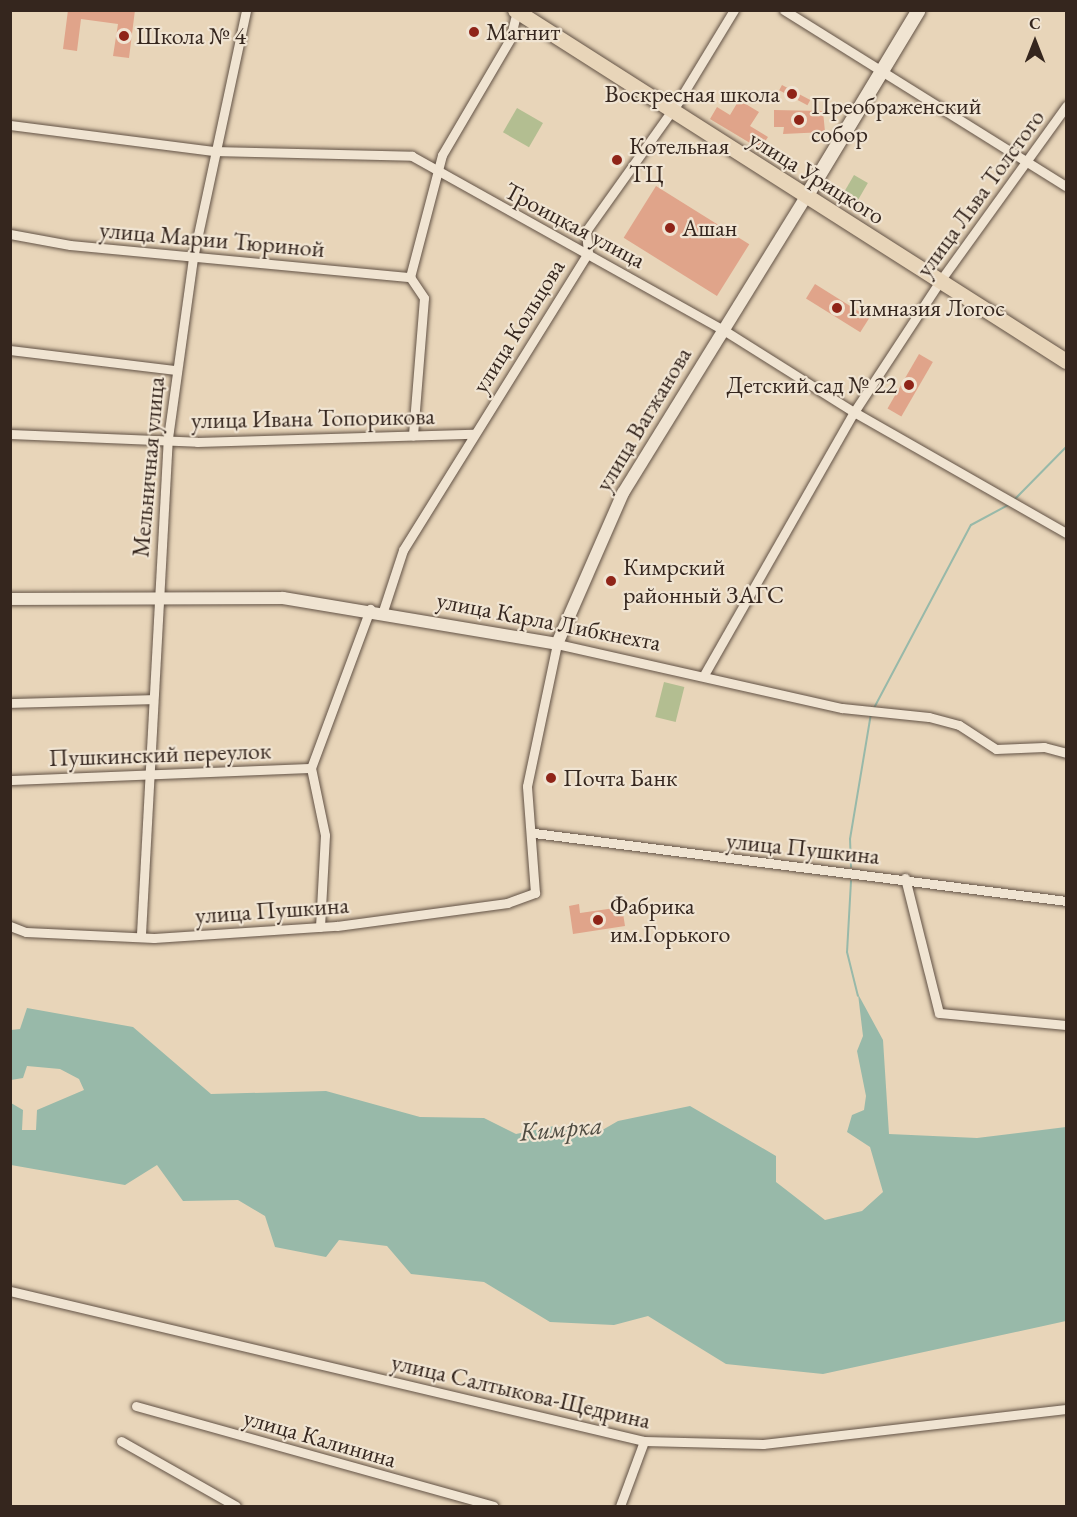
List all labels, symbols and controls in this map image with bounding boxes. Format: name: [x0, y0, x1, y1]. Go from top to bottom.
north arrow: [1005, 12, 1065, 72]
text: С: [1029, 13, 1041, 34]
place label: Магнит: [486, 18, 560, 46]
place label: Школа № 4: [136, 22, 246, 50]
marker: Магнит: [467, 25, 481, 39]
marker: Школа № 4: [117, 29, 131, 43]
place label: Воскресная школа: [605, 80, 780, 108]
marker: Воскресная школа: [785, 87, 799, 101]
place label: Преображенский собор: [811, 92, 981, 148]
street label: улица Льва Толстого: [910, 104, 1050, 282]
marker: Преображенский собор: [792, 113, 806, 127]
street label: улица Урицкого: [744, 124, 890, 230]
place label: Котельная ТЦ: [629, 132, 729, 188]
marker: Котельная ТЦ: [610, 153, 624, 167]
street label: Троицкая улица: [500, 176, 650, 274]
place label: Ашан: [682, 214, 737, 242]
street label: улица Марии Тюриной: [98, 215, 326, 263]
marker: Ашан: [663, 221, 677, 235]
street label: улица Кольцова: [465, 254, 571, 398]
place label: Гимназия Логос: [849, 294, 1005, 322]
marker: Гимназия Логос: [830, 301, 844, 315]
street label: улица Вагжанова: [589, 342, 697, 496]
place label: Детский сад № 22: [727, 371, 897, 399]
street label: Мельничная улица: [126, 376, 170, 558]
marker: Детский сад № 22: [902, 378, 916, 392]
street label: улица Ивана Топорикова: [191, 401, 435, 435]
place label: Кимрский районный ЗАГС: [623, 553, 784, 609]
marker: Кимрский районный ЗАГС: [604, 574, 618, 588]
street label: улица Карла Либкнехта: [434, 585, 664, 657]
street label: Пушкинский переулок: [48, 736, 272, 772]
place label: Почта Банк: [563, 764, 677, 792]
marker: Почта Банк: [544, 771, 558, 785]
street label: улица Пушкина: [725, 826, 881, 870]
street label: улица Пушкина: [194, 890, 350, 930]
place label: Фабрика им.Горького: [610, 892, 730, 948]
marker: Фабрика им.Горького: [591, 913, 605, 927]
water label: Кимрка: [518, 1110, 604, 1148]
street label: улица Салтыкова-Щедрина: [389, 1347, 653, 1435]
street label: улица Калинина: [240, 1402, 400, 1474]

